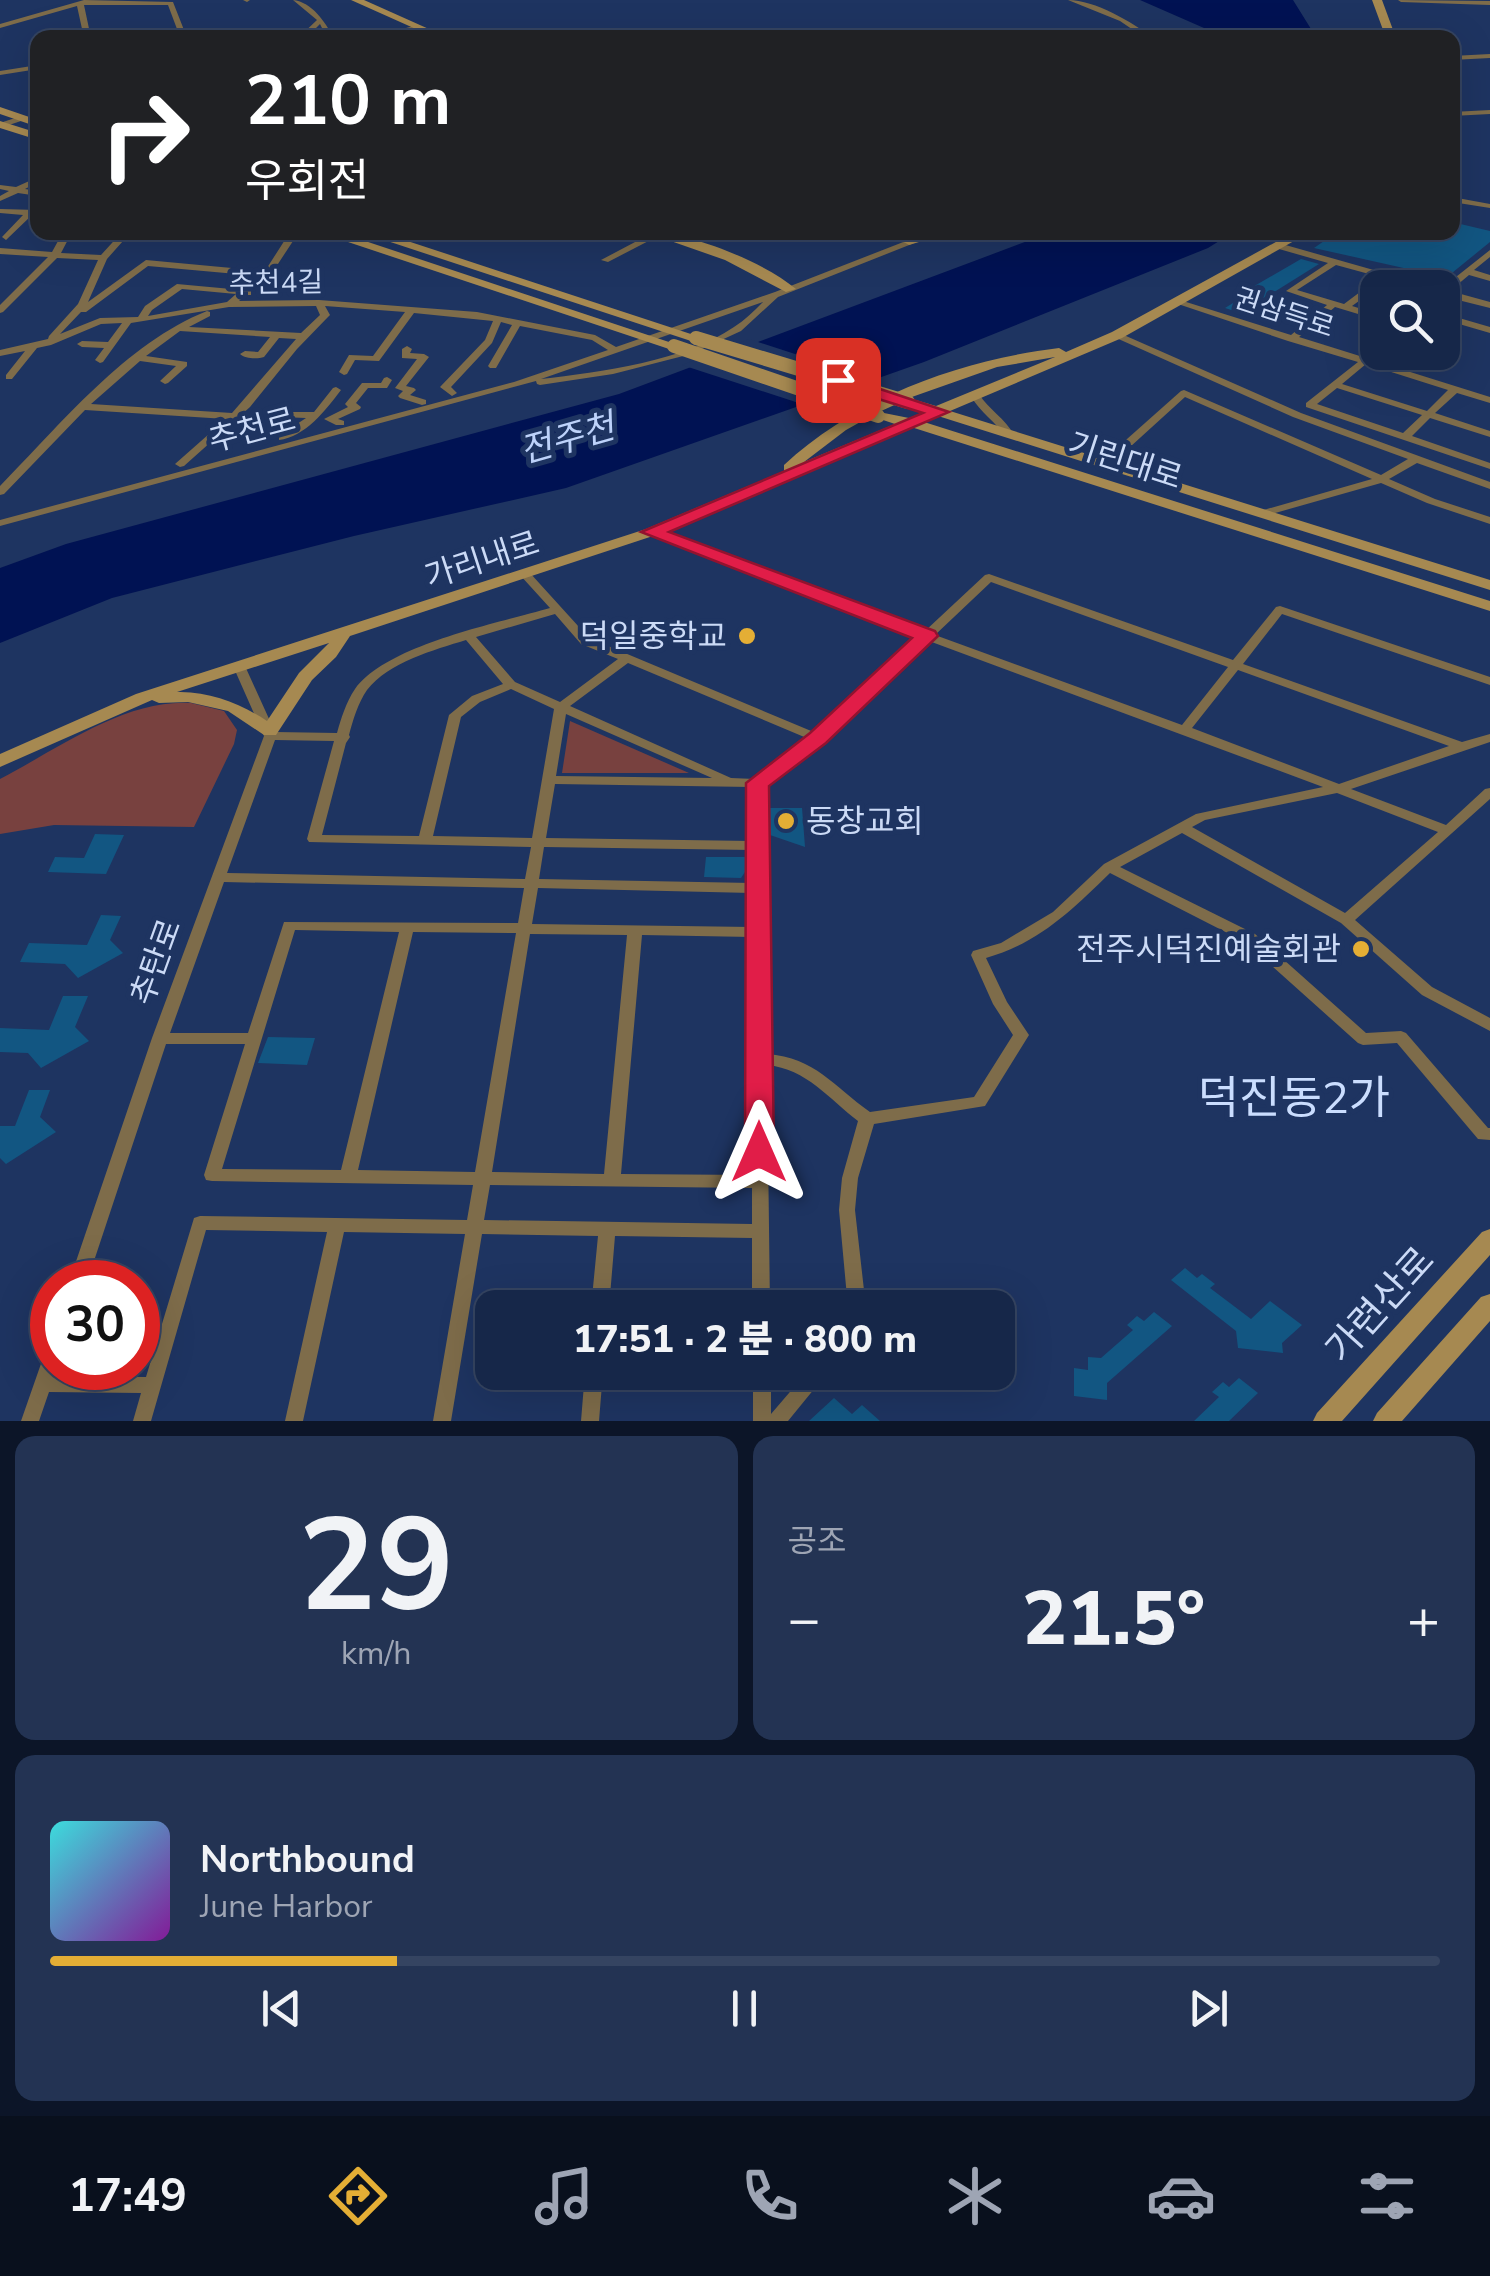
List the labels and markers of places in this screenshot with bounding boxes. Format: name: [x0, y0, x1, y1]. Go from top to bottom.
pin: [796, 338, 881, 423]
place label: 덕일중학교: [580, 615, 727, 658]
marker: 덕일중학교: [736, 625, 758, 647]
place label: 동창교회: [806, 800, 924, 843]
marker: 동창교회: [775, 810, 797, 832]
place label: 전주시덕진예술회관: [1076, 928, 1341, 971]
marker: 전주시덕진예술회관: [1350, 938, 1372, 960]

